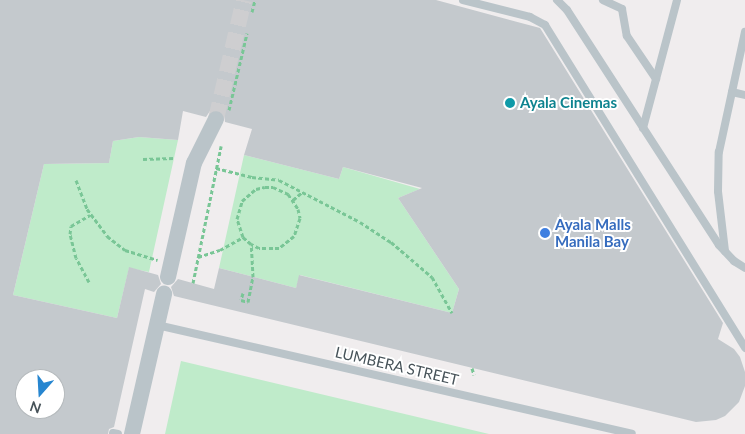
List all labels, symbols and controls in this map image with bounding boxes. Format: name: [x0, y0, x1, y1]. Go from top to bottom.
place label: Ayala Cinemas: [520, 94, 617, 112]
marker: Ayala Cinemas: [504, 97, 516, 109]
place label: Ayala Malls Manila Bay: [555, 215, 631, 250]
marker: Ayala Malls Manila Bay: [539, 227, 551, 239]
street label: LUMBERA STREET: [333, 343, 461, 389]
north arrow: [15, 369, 65, 419]
text: N: [27, 398, 43, 418]

